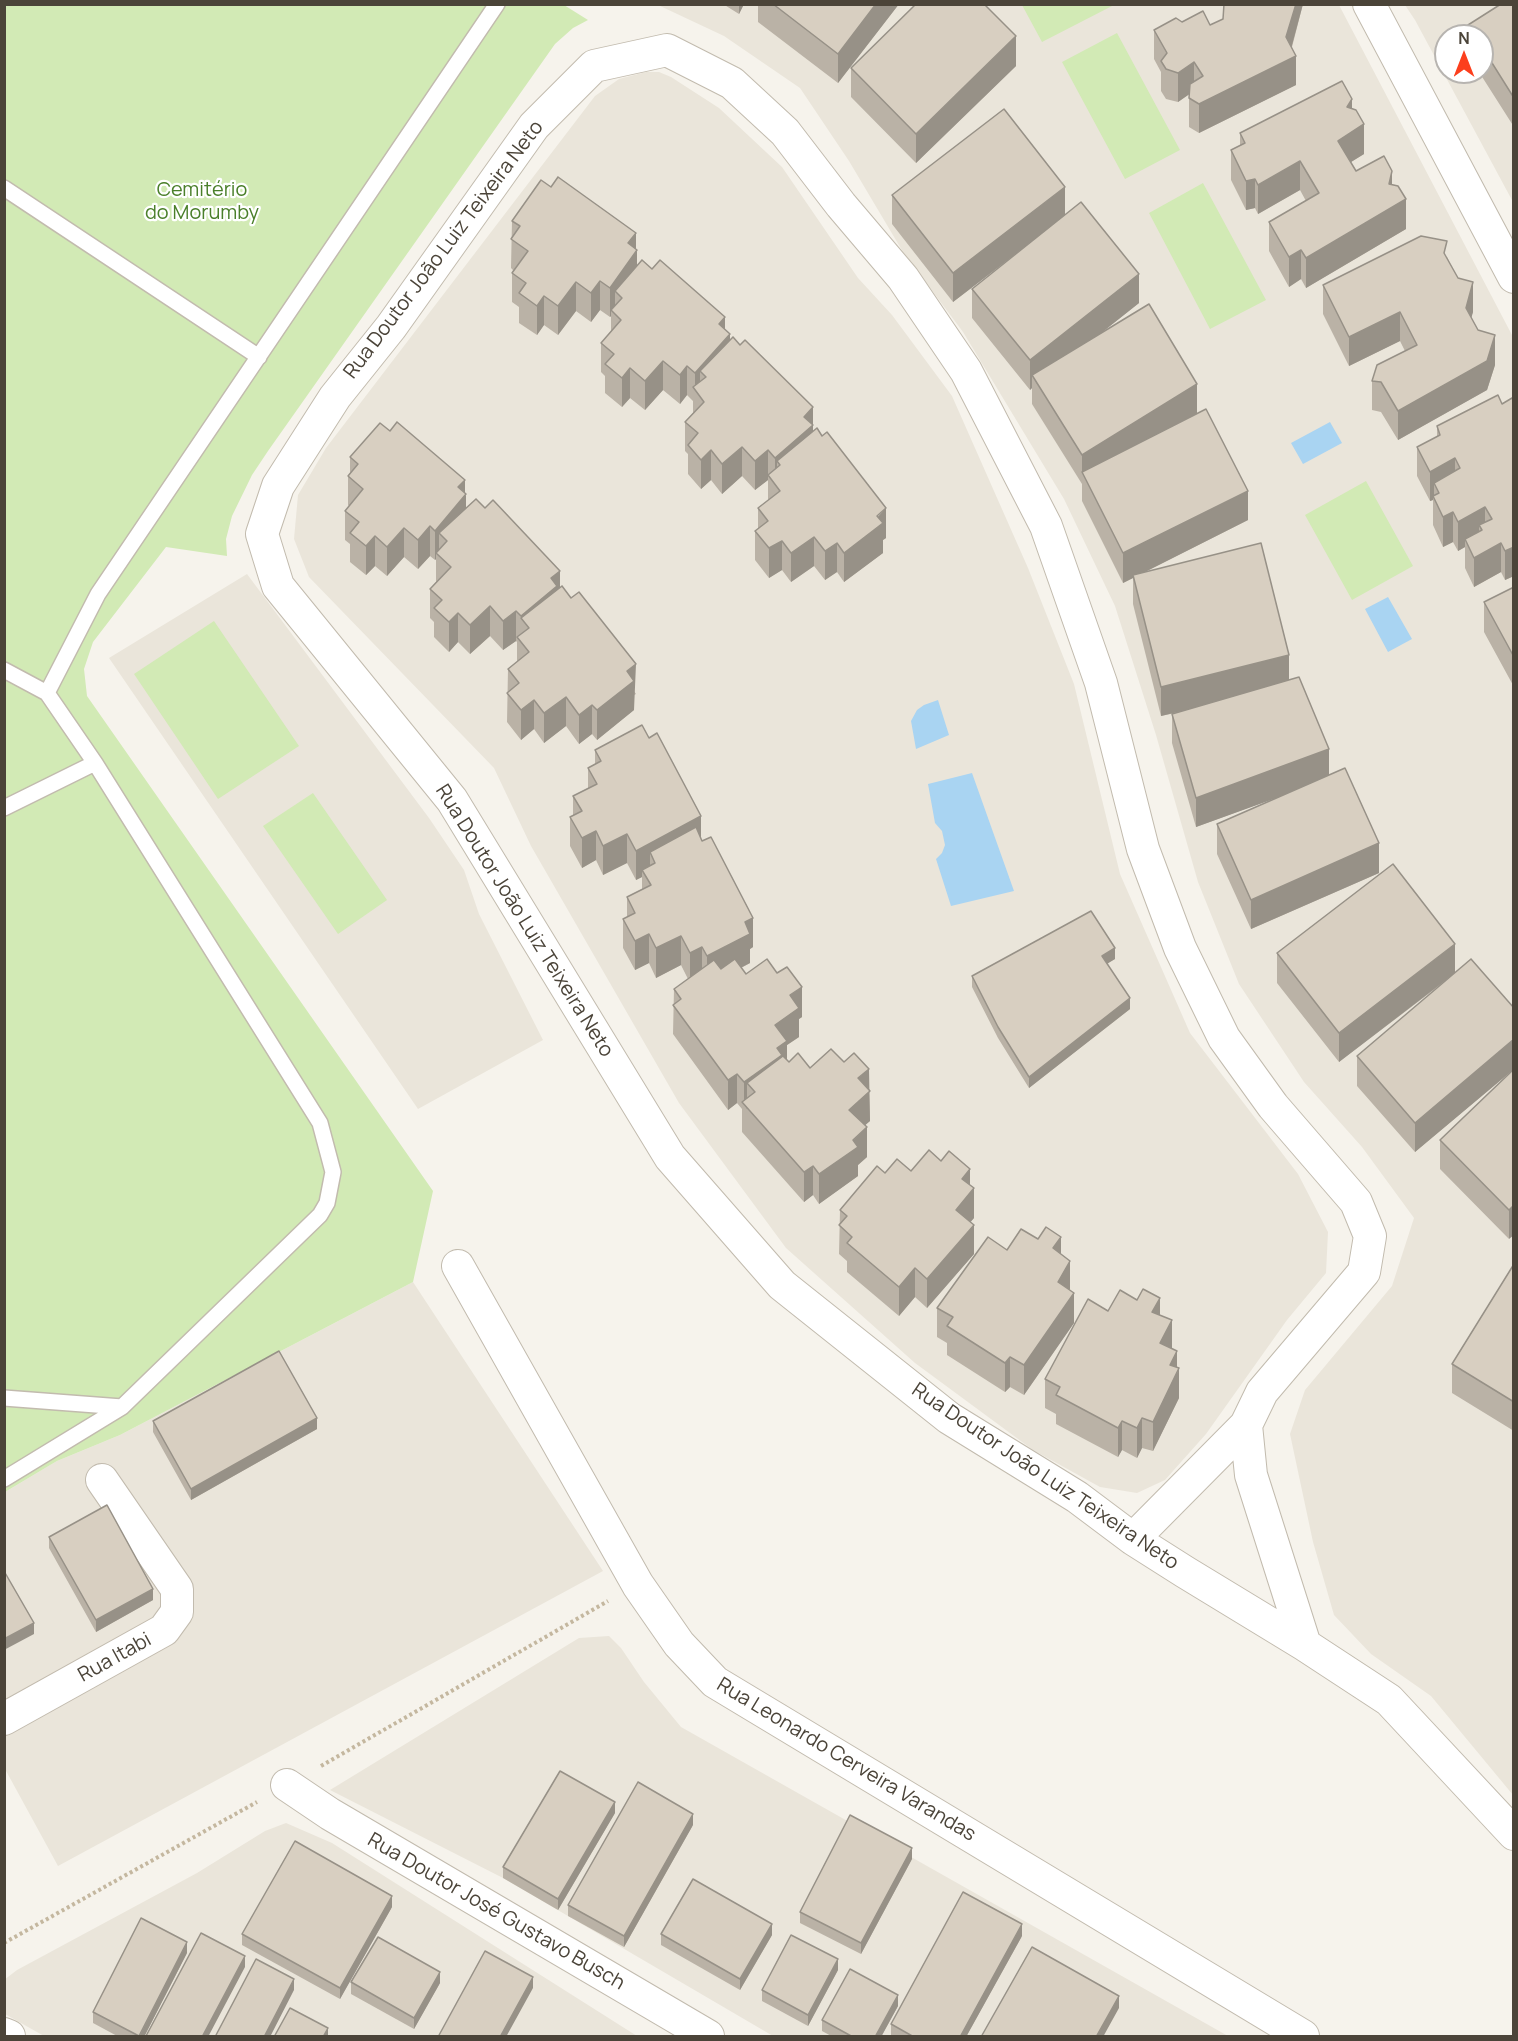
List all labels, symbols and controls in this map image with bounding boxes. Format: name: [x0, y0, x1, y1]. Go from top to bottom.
north arrow: [1434, 24, 1494, 84]
text: N: [1458, 27, 1470, 49]
street label: Rua Doutor João Luiz Teixeira Neto: [339, 116, 549, 384]
park label: Cemitério do Morumby: [145, 178, 259, 225]
street label: Rua Doutor João Luiz Teixeira Neto: [430, 780, 618, 1062]
street label: Rua Doutor João Luiz Teixeira Neto: [907, 1379, 1183, 1575]
street label: Rua Itabi: [74, 1628, 156, 1688]
street label: Rua Leonardo Cerveira Varandas: [712, 1673, 980, 1847]
street label: Rua Doutor José Gustavo Busch: [363, 1828, 629, 1996]

